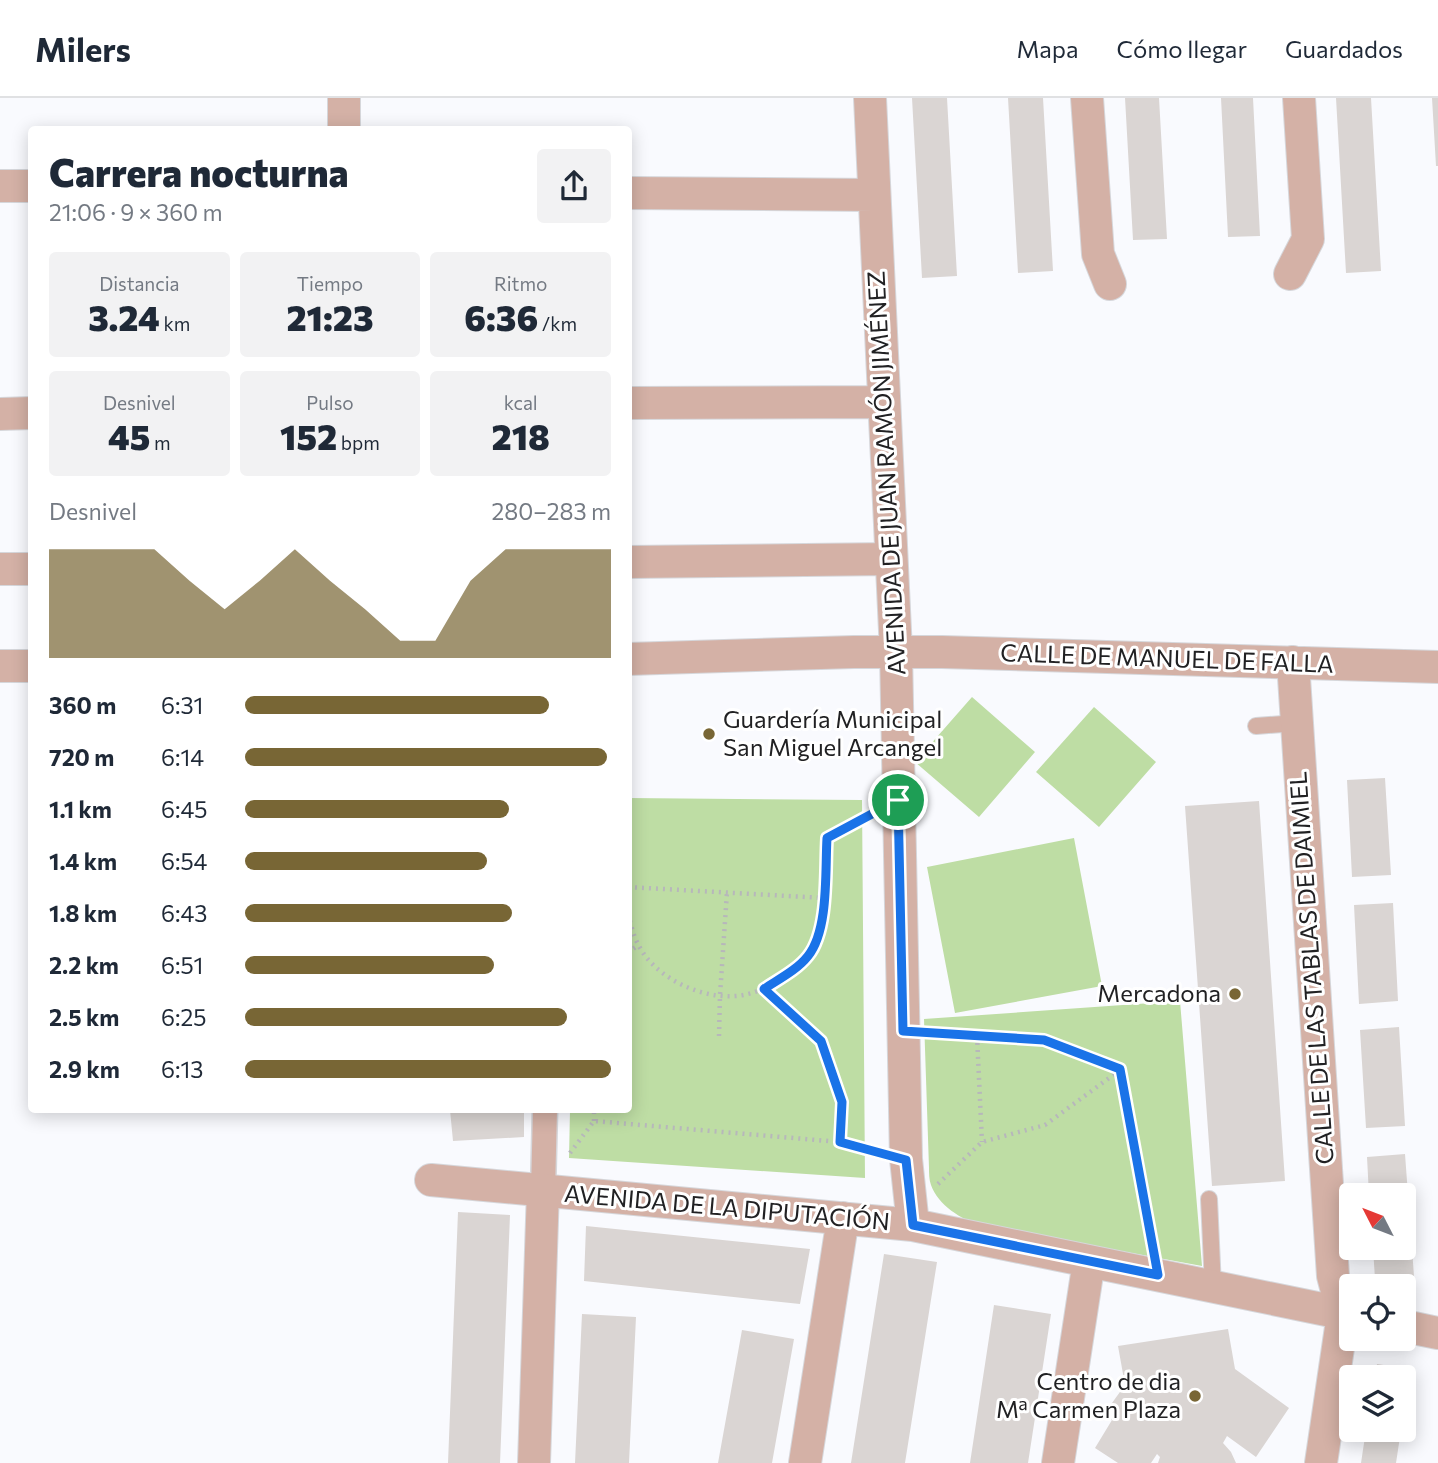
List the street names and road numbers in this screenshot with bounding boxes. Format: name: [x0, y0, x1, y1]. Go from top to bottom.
street label: AVENIDA DE JUAN RAMÓN JIMÉNEZ: [860, 270, 911, 676]
street label: CALLE DE MANUEL DE FALLA: [1000, 637, 1334, 678]
street label: CALLE DE LAS TABLAS DE DAIMIEL: [1282, 771, 1339, 1165]
street label: AVENIDA DE LA DIPUTACIÓN: [563, 1178, 891, 1235]

